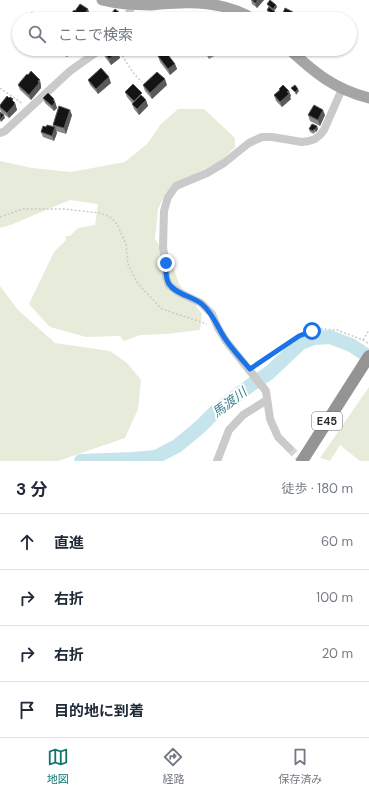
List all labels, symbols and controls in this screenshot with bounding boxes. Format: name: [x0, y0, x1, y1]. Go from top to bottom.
search box: [12, 12, 357, 56]
icon: search: [26, 23, 48, 45]
text: ここで検索: [58, 25, 133, 45]
route end: [157, 254, 175, 272]
route start: [303, 322, 321, 340]
water label: 馬渡川: [209, 383, 252, 421]
road number: E45: [312, 412, 342, 430]
text: 3 分: [16, 478, 47, 500]
text: 徒歩 · 180 m: [282, 480, 353, 497]
icon: ahead: [16, 531, 38, 553]
text: 直進: [54, 533, 84, 553]
text: 60 m: [321, 533, 353, 550]
icon: right: [16, 587, 38, 609]
text: 右折: [54, 589, 84, 609]
text: 100 m: [316, 589, 353, 606]
icon: right: [16, 643, 38, 665]
text: 右折: [54, 645, 84, 665]
text: 20 m: [322, 645, 353, 662]
icon: arrive: [16, 699, 38, 721]
text: 目的地に到着: [54, 701, 144, 721]
tab: 地図: [47, 746, 69, 786]
tab: 経路: [162, 746, 184, 786]
tab: 保存済み: [278, 746, 322, 786]

